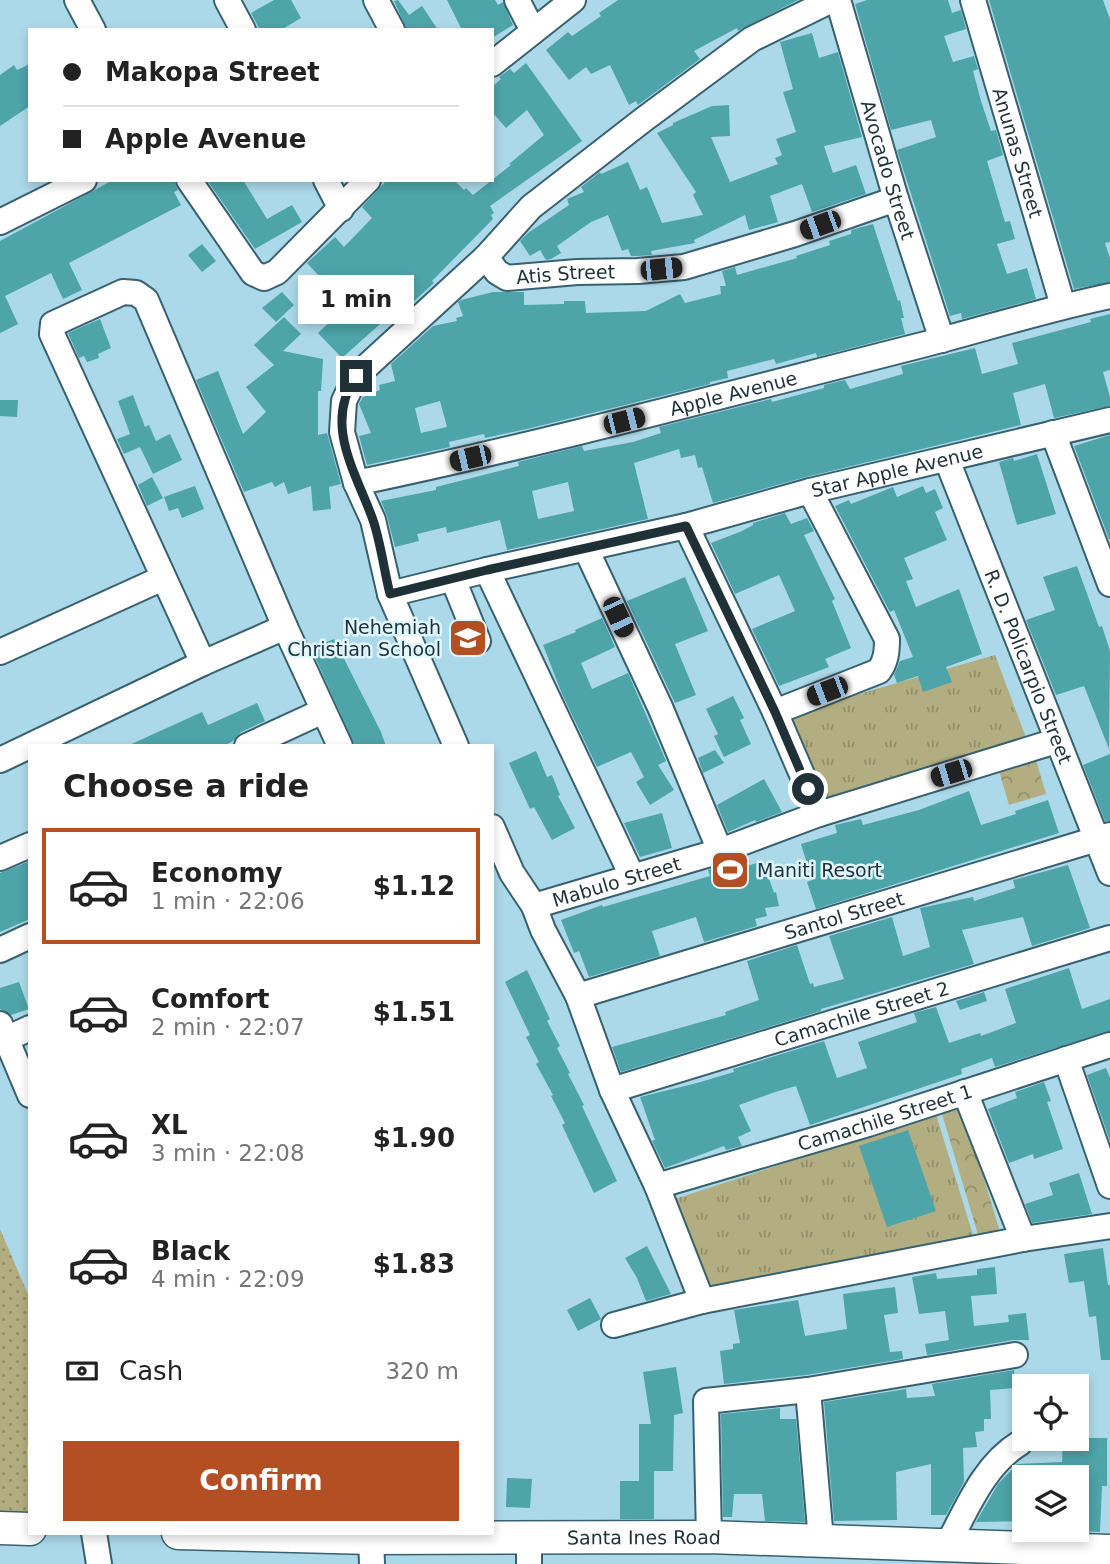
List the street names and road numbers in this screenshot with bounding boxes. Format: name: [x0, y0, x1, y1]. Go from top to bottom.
street label: Anunas Street: [988, 85, 1047, 220]
street label: Avocado Street: [857, 98, 919, 242]
street label: Atis Street: [515, 260, 615, 288]
street label: Apple Avenue: [667, 366, 799, 420]
street label: Star Apple Avenue: [809, 439, 985, 501]
street label: R. D. Policarpio Street: [980, 566, 1077, 767]
street label: Mabulo Street: [550, 852, 683, 911]
street label: Santol Street: [782, 887, 907, 944]
street label: Camachile Street 2: [771, 977, 952, 1051]
street label: Camachile Street 1: [795, 1080, 975, 1155]
street label: Santa Ines Road: [567, 1526, 721, 1548]

